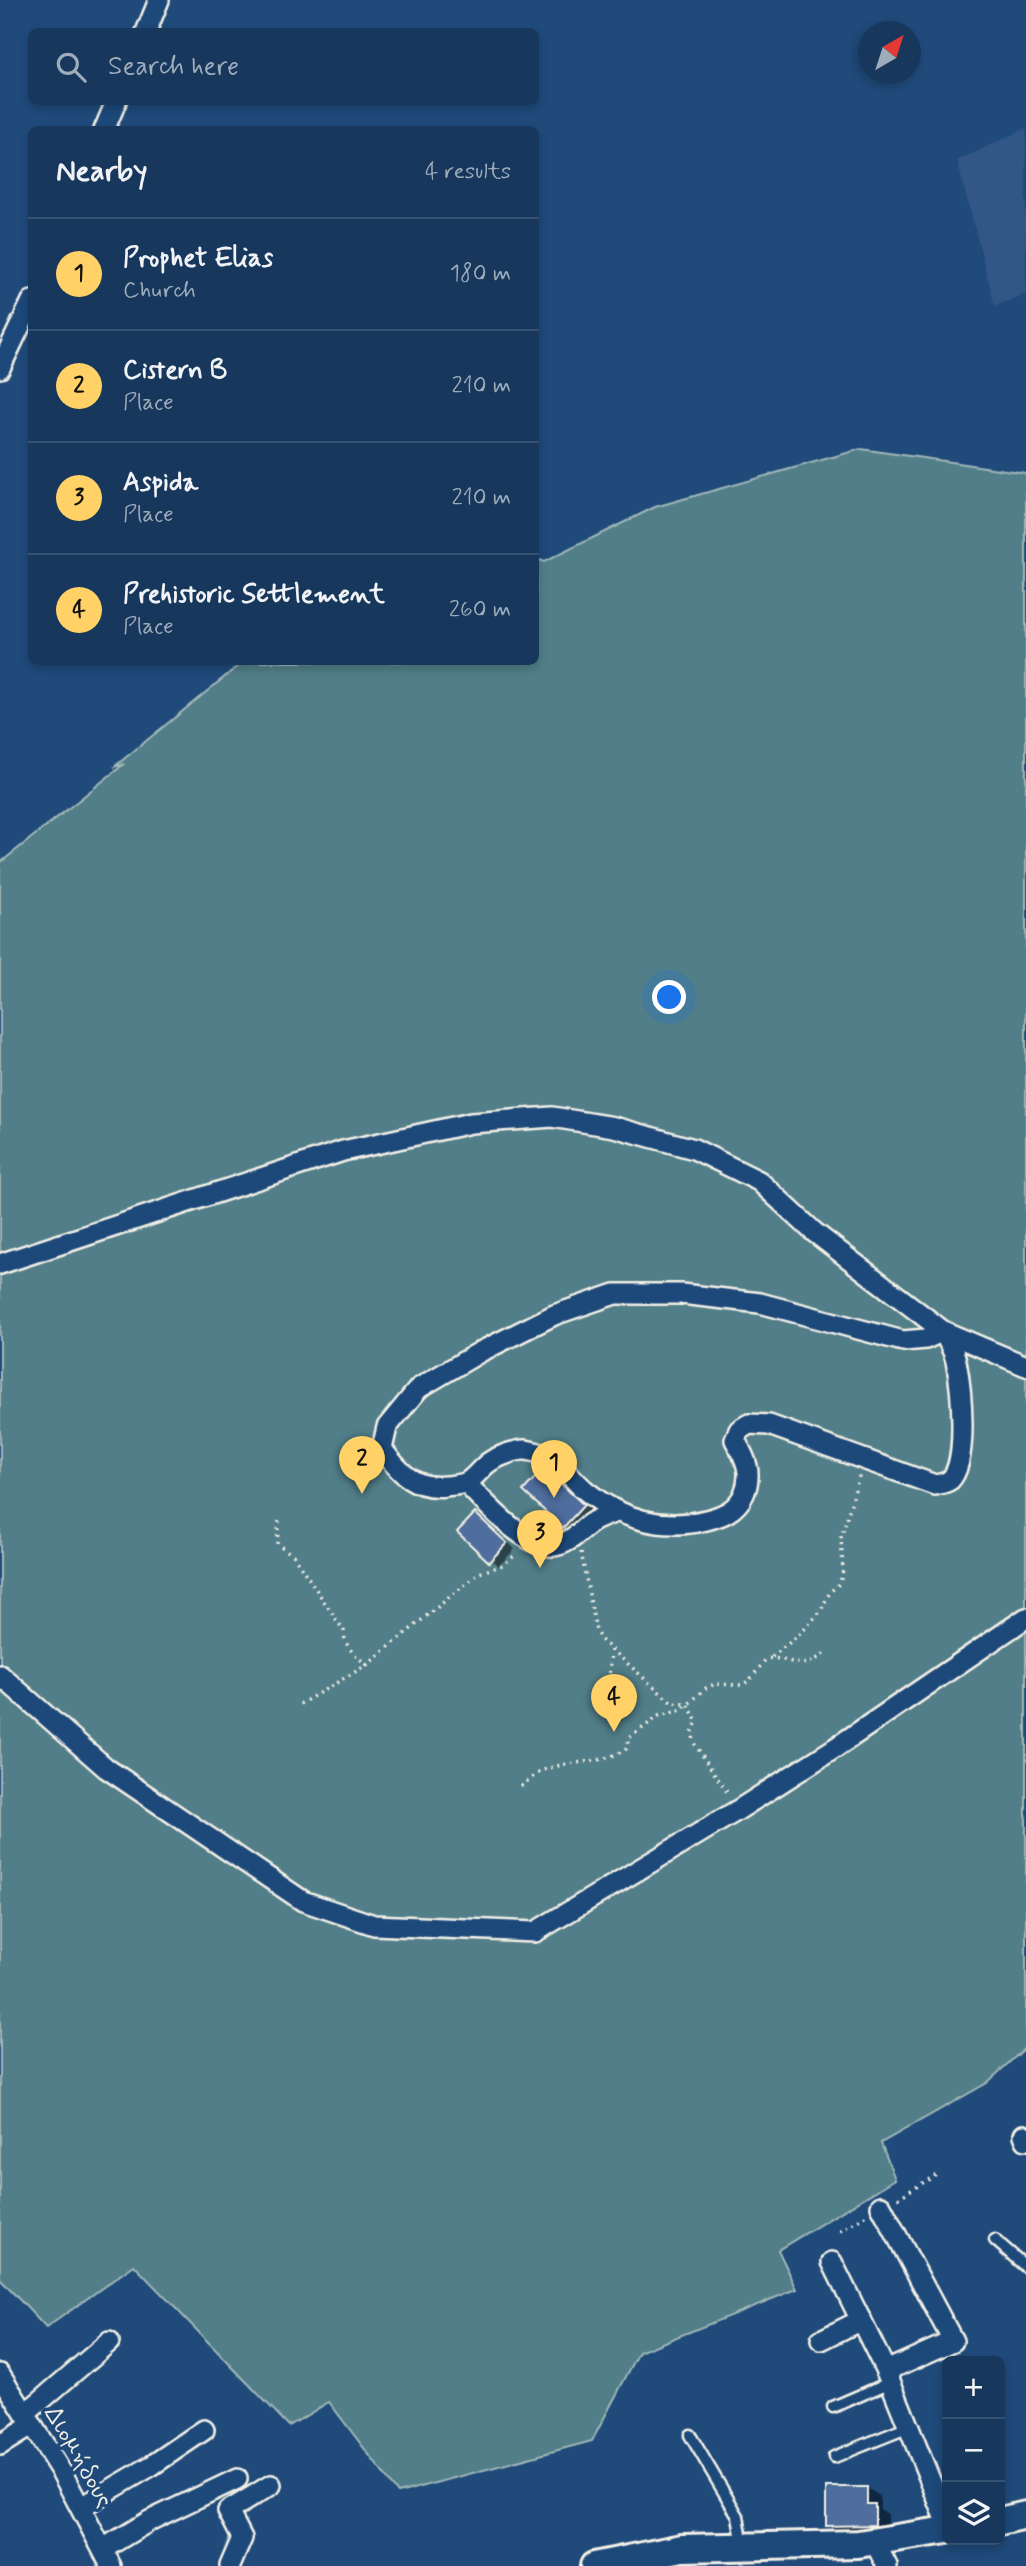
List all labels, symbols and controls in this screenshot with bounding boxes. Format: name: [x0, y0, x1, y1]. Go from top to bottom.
north arrow: [858, 21, 921, 84]
search box: [28, 28, 539, 105]
icon: search: [52, 48, 90, 86]
text: Search here: [108, 50, 239, 84]
text: Nearby: [56, 152, 147, 191]
text: 4 results: [425, 157, 511, 187]
text: Prophet Elias: [123, 242, 273, 276]
text: 1: [74, 259, 84, 289]
text: 180 m: [450, 259, 511, 289]
text: Church: [123, 276, 196, 306]
text: Cistern B: [123, 354, 227, 388]
text: 2: [73, 371, 85, 401]
text: 210 m: [451, 371, 511, 401]
text: Place: [123, 388, 174, 418]
text: Aspida: [123, 466, 198, 500]
text: 3: [74, 483, 84, 513]
text: 210 m: [451, 483, 511, 513]
text: Place: [123, 500, 174, 530]
text: Prehistoric Settlement: [123, 578, 385, 612]
text: 4: [72, 595, 86, 625]
text: 260 m: [449, 595, 511, 625]
text: Place: [123, 612, 174, 642]
your location: [652, 980, 686, 1014]
pin: 2: [339, 1436, 385, 1494]
pin: 1: [531, 1440, 577, 1498]
pin: 3: [517, 1510, 563, 1568]
pin: 4: [591, 1674, 637, 1732]
map controls: [942, 2356, 1005, 2545]
button: +: [942, 2356, 1005, 2419]
street label: Διομήδους: [37, 2401, 119, 2513]
button: −: [942, 2419, 1005, 2482]
button: layers: [942, 2482, 1005, 2545]

